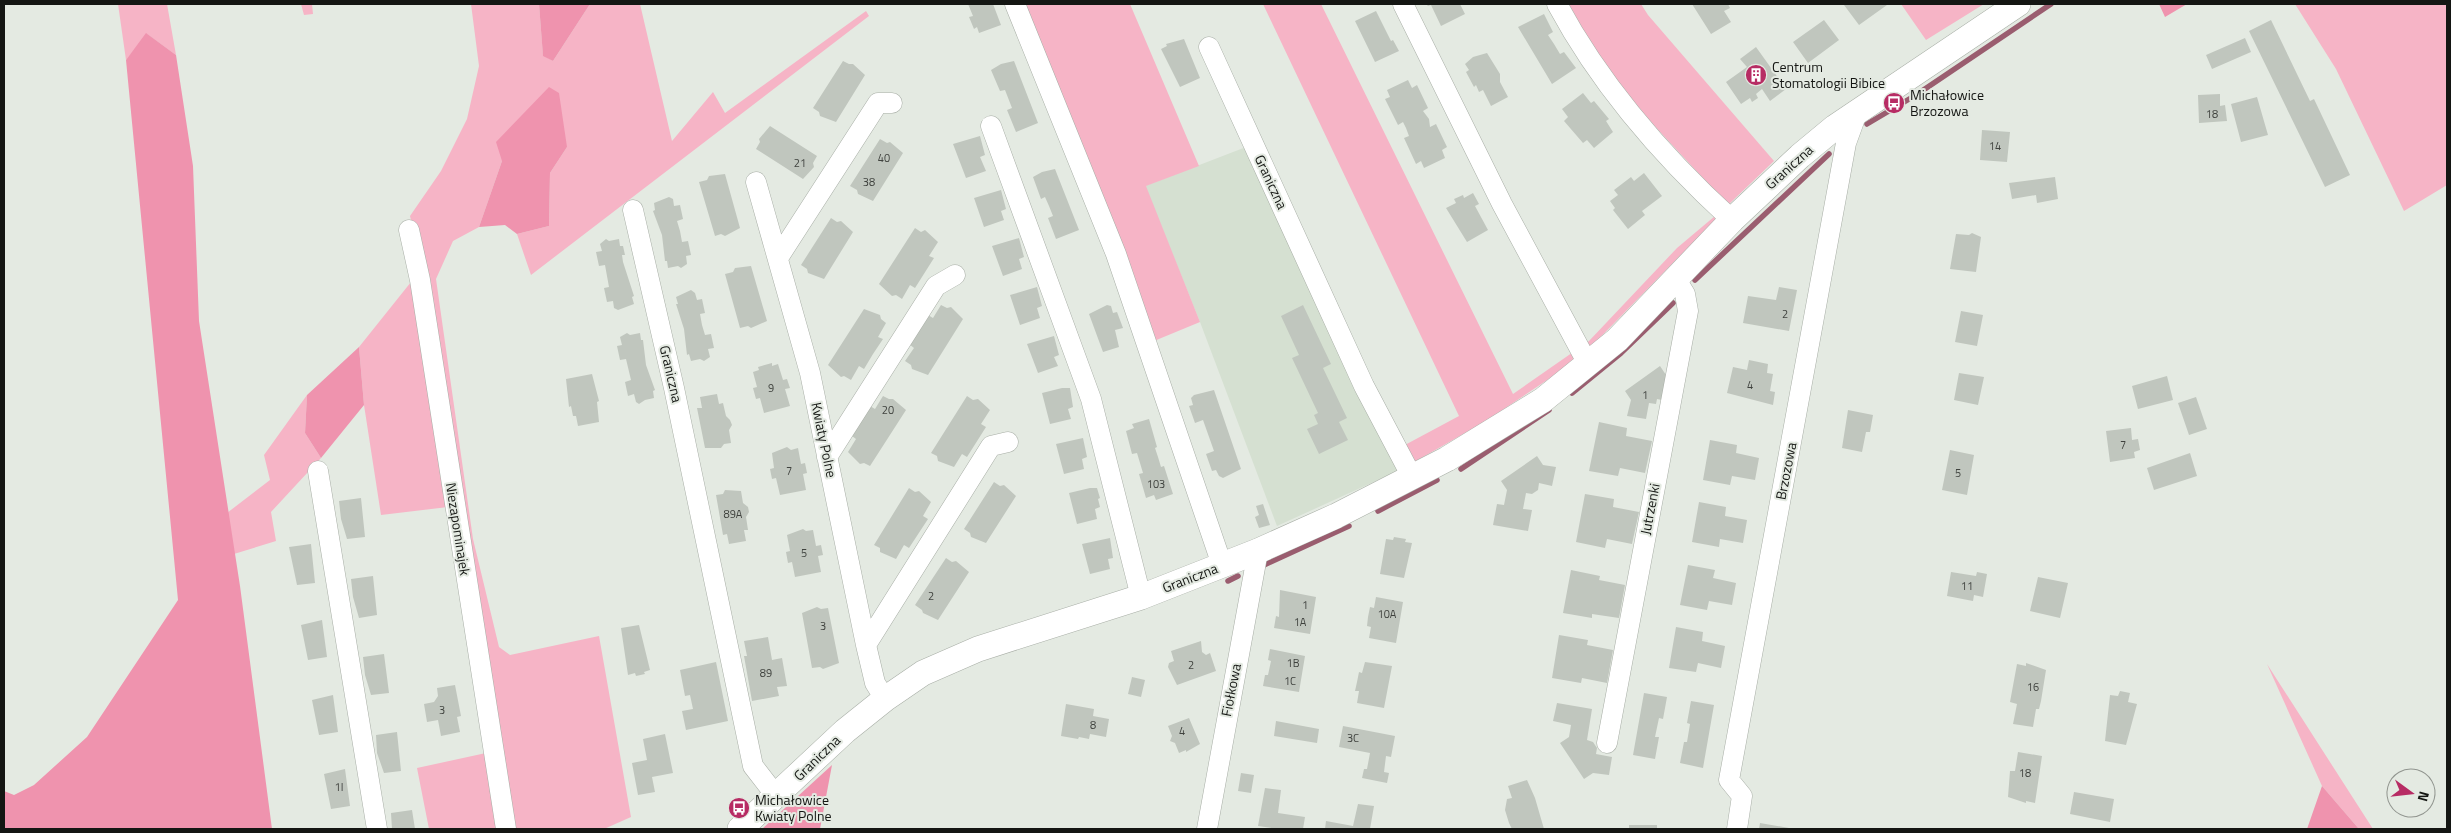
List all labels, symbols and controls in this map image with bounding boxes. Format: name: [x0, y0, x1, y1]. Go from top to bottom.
place label: Centrum Stomatologii Bibice: [1772, 56, 1885, 93]
building icon: Centrum Stomatologii Bibice: [1744, 63, 1768, 87]
place label: Michałowice Brzozowa: [1910, 84, 1984, 121]
bus stop icon: Michałowice Brzozowa: [1882, 91, 1906, 115]
house number: 18: [2206, 106, 2218, 122]
house number: 14: [1989, 138, 2001, 154]
street label: Graniczna: [1760, 139, 1817, 194]
house number: 40: [878, 150, 890, 166]
street label: Graniczna: [1250, 151, 1293, 213]
house number: 21: [794, 155, 806, 171]
house number: 38: [863, 174, 875, 190]
house number: 2: [1782, 306, 1788, 322]
street label: Graniczna: [655, 343, 688, 405]
house number: 4: [1747, 377, 1753, 393]
house number: 9: [768, 380, 774, 396]
house number: 1: [1642, 387, 1648, 403]
street label: Kwiaty Polne: [806, 400, 843, 480]
house number: 20: [882, 402, 894, 418]
house number: 7: [2120, 437, 2126, 453]
street label: Brzozowa: [1770, 440, 1801, 502]
house number: 7: [786, 463, 792, 479]
house number: 5: [1955, 465, 1961, 481]
house number: 103: [1147, 476, 1165, 492]
street label: Niezapominajek: [441, 481, 476, 577]
street label: Jutrzenki: [1634, 481, 1665, 536]
house number: 89A: [724, 506, 743, 522]
house number: 5: [801, 545, 807, 561]
street label: Graniczna: [1159, 557, 1221, 598]
house number: 11: [1961, 578, 1973, 594]
house number: 2: [928, 588, 934, 604]
house number: 1: [1302, 597, 1308, 613]
house number: 10A: [1378, 606, 1397, 622]
house number: 1A: [1294, 614, 1307, 630]
house number: 3: [820, 618, 826, 634]
house number: 1B: [1287, 655, 1300, 671]
house number: 2: [1188, 657, 1194, 673]
street label: Fiołkowa: [1215, 662, 1246, 718]
house number: 89: [760, 665, 772, 681]
house number: 1C: [1284, 673, 1296, 689]
house number: 16: [2027, 679, 2039, 695]
house number: 3: [439, 702, 445, 718]
house number: 8: [1090, 717, 1096, 733]
house number: 4: [1179, 723, 1185, 739]
street label: Graniczna: [788, 730, 845, 785]
house number: 3C: [1347, 730, 1359, 746]
house number: 18: [2019, 765, 2031, 781]
north arrow: [2386, 768, 2436, 818]
house number: 1I: [335, 779, 343, 795]
place label: Michałowice Kwiaty Polne: [755, 789, 832, 826]
text: N: [2413, 789, 2435, 804]
bus stop icon: Michałowice Kwiaty Polne: [727, 796, 751, 820]

